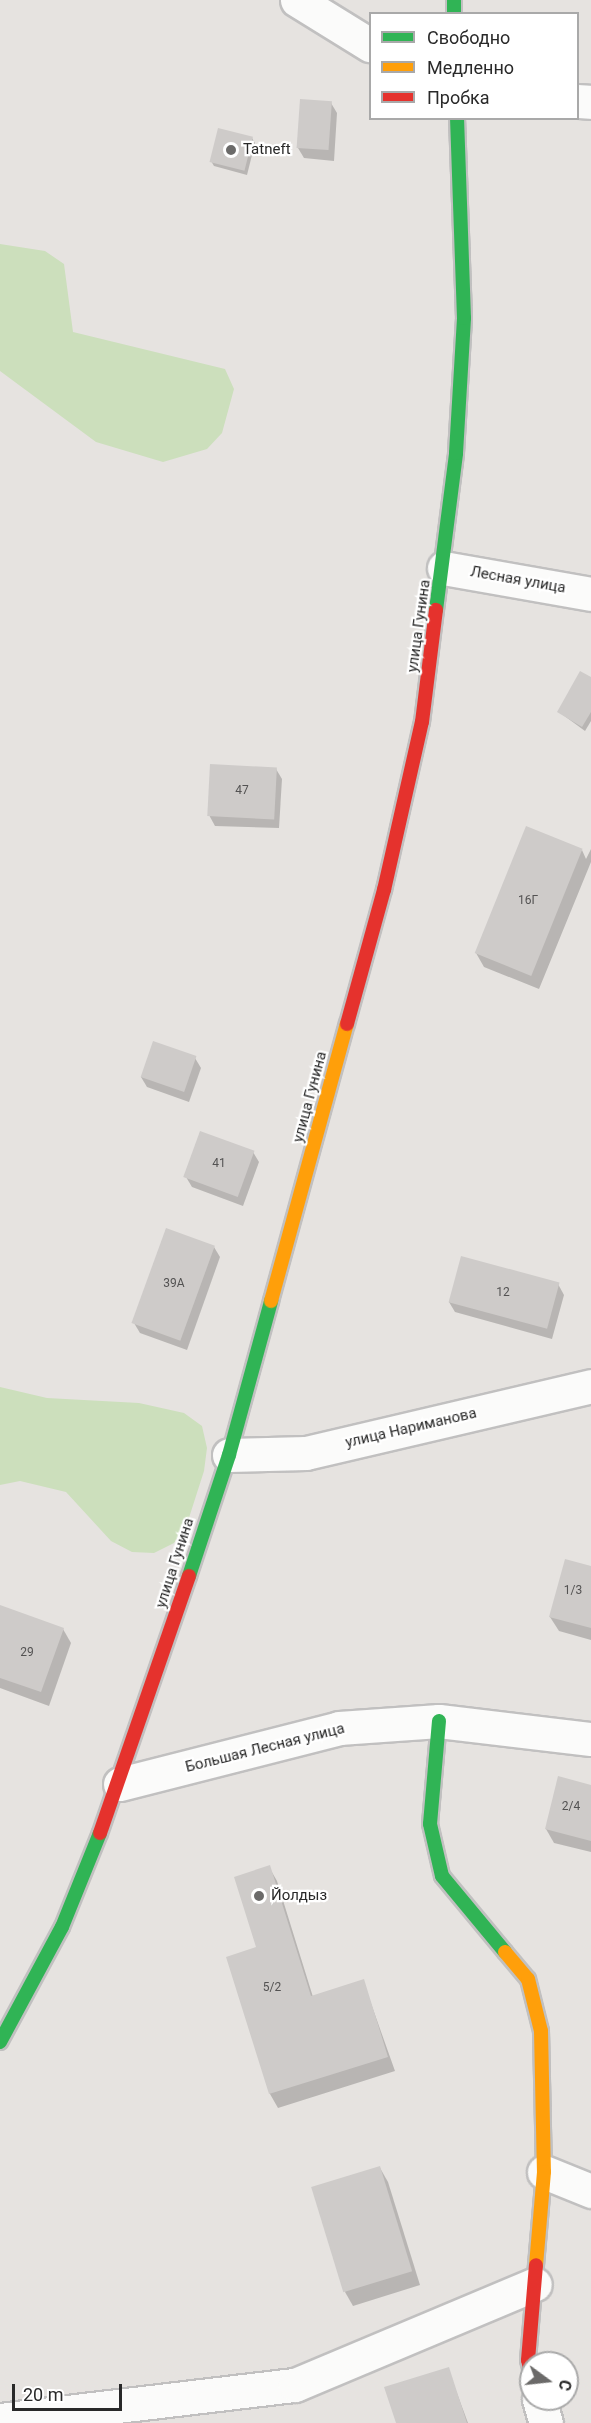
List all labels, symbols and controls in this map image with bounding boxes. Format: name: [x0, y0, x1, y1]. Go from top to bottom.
legend: [369, 12, 579, 120]
text: Свободно: [427, 27, 510, 48]
text: Медленно: [427, 57, 514, 78]
text: Пробка: [427, 87, 490, 108]
place label: Tatneft: [243, 141, 291, 159]
marker: Tatneft: [224, 143, 238, 157]
street label: Лесная улица: [469, 563, 567, 597]
street label: улица Гунина: [404, 578, 434, 674]
house number: 47: [235, 784, 249, 798]
house number: 16Г: [518, 894, 538, 908]
street label: улица Гунина: [289, 1050, 331, 1144]
house number: 41: [212, 1157, 226, 1171]
house number: 39А: [163, 1277, 185, 1291]
house number: 12: [496, 1286, 510, 1300]
street label: улица Нариманова: [344, 1404, 478, 1452]
street label: улица Гунина: [152, 1516, 198, 1610]
house number: 1/3: [564, 1584, 582, 1598]
house number: 29: [20, 1646, 34, 1660]
street label: Большая Лесная улица: [184, 1720, 346, 1776]
house number: 2/4: [562, 1800, 580, 1814]
place label: Йолдыз: [271, 1887, 327, 1905]
marker: Йолдыз: [252, 1889, 266, 1903]
house number: 5/2: [263, 1981, 281, 1995]
north arrow: [519, 2351, 579, 2411]
scale bar: [15, 2372, 124, 2410]
text: С: [554, 2378, 575, 2393]
text: 20 m: [23, 2384, 63, 2405]

